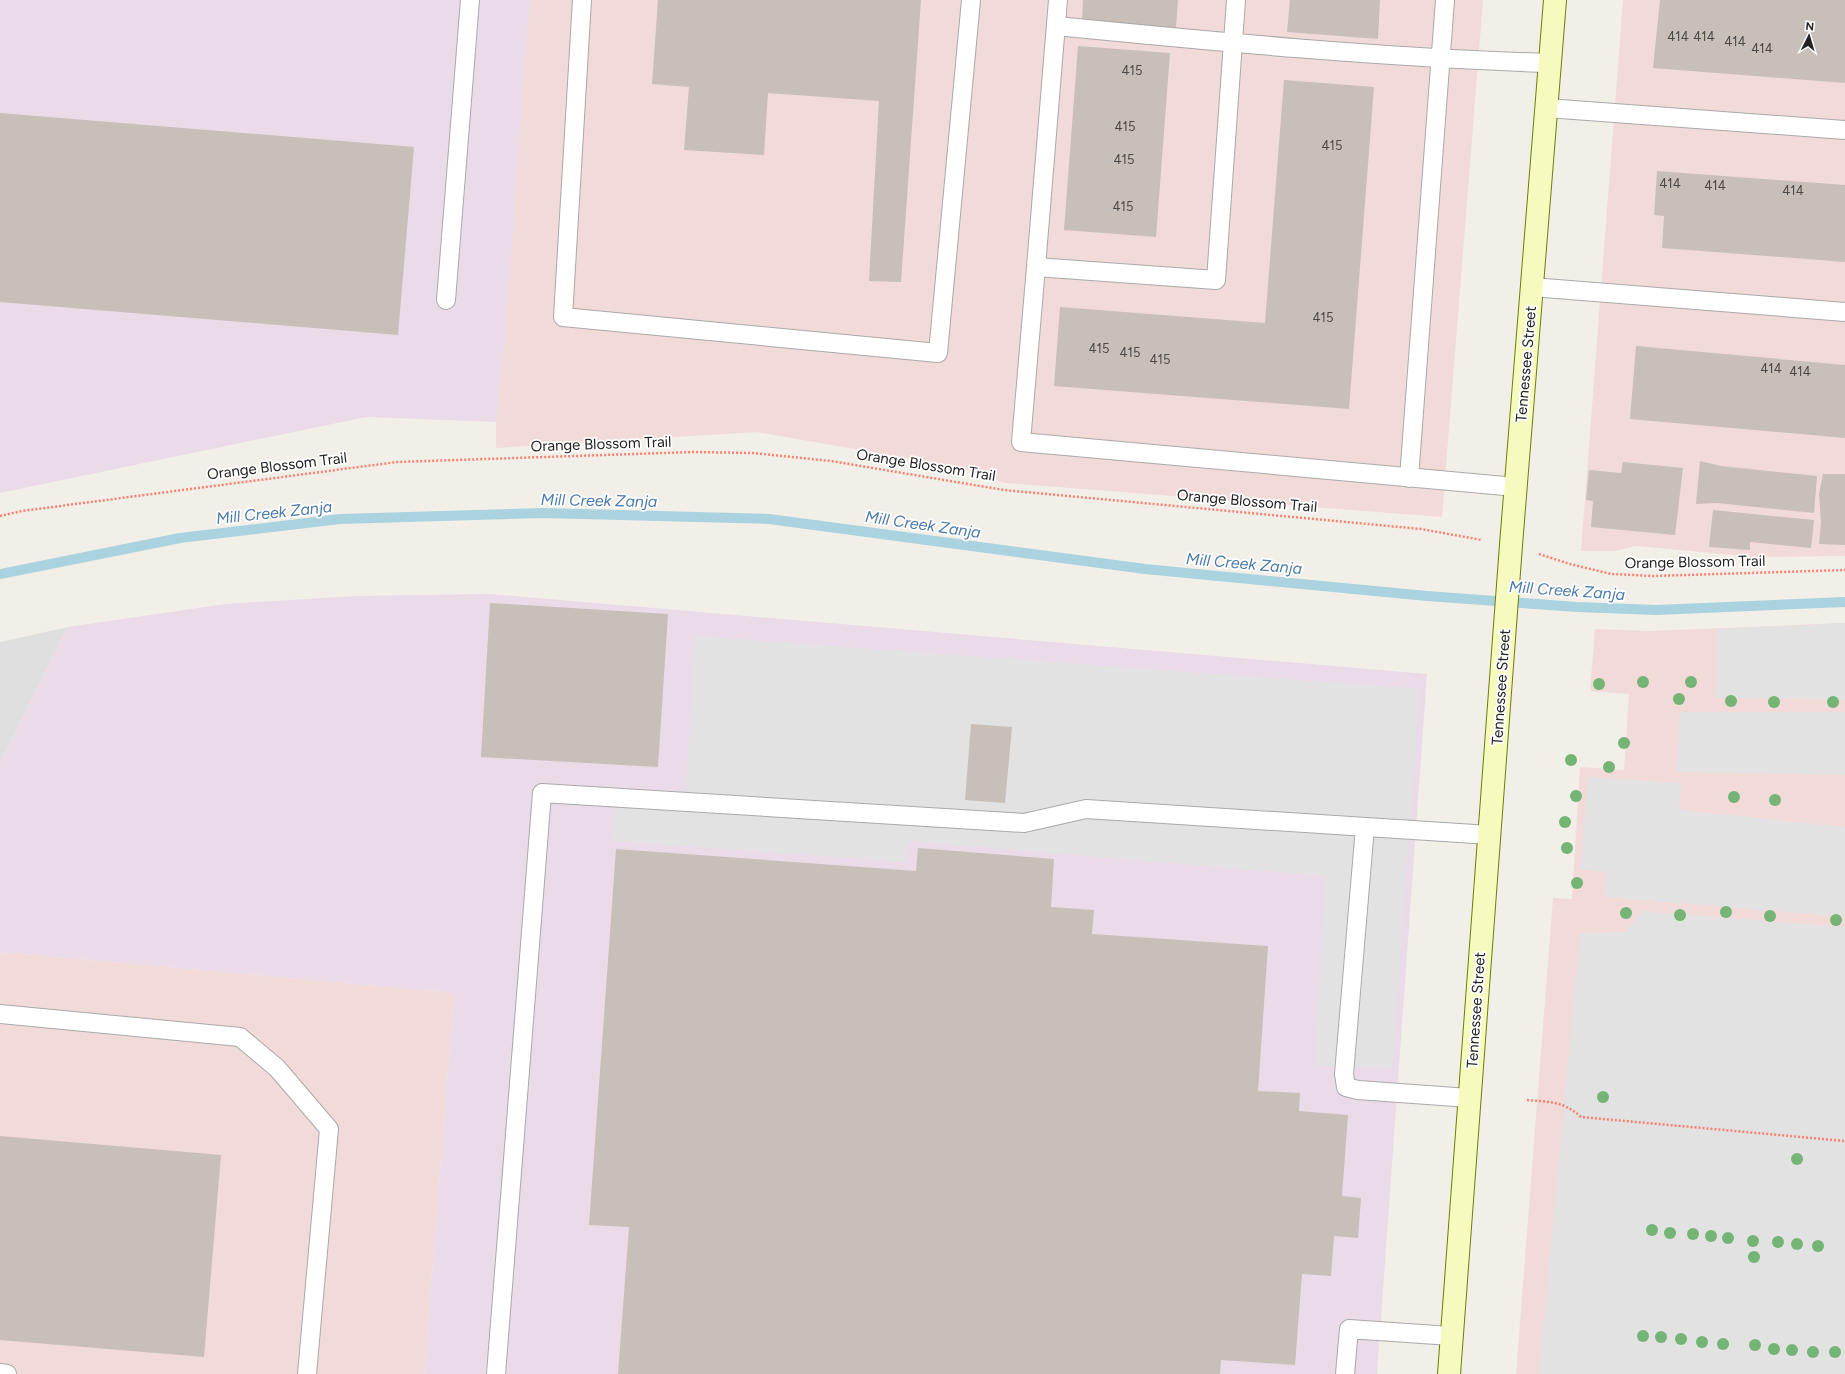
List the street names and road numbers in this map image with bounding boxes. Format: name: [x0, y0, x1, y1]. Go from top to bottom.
street label: Tennessee Street: [1512, 305, 1540, 423]
street label: Orange Blossom Trail: [530, 433, 672, 455]
street label: Orange Blossom Trail: [855, 445, 997, 485]
street label: Orange Blossom Trail: [206, 448, 348, 484]
street label: Orange Blossom Trail: [1176, 486, 1318, 516]
street label: Orange Blossom Trail: [1624, 552, 1766, 572]
street label: Tennessee Street: [1488, 628, 1514, 746]
street label: Tennessee Street: [1463, 951, 1489, 1069]

